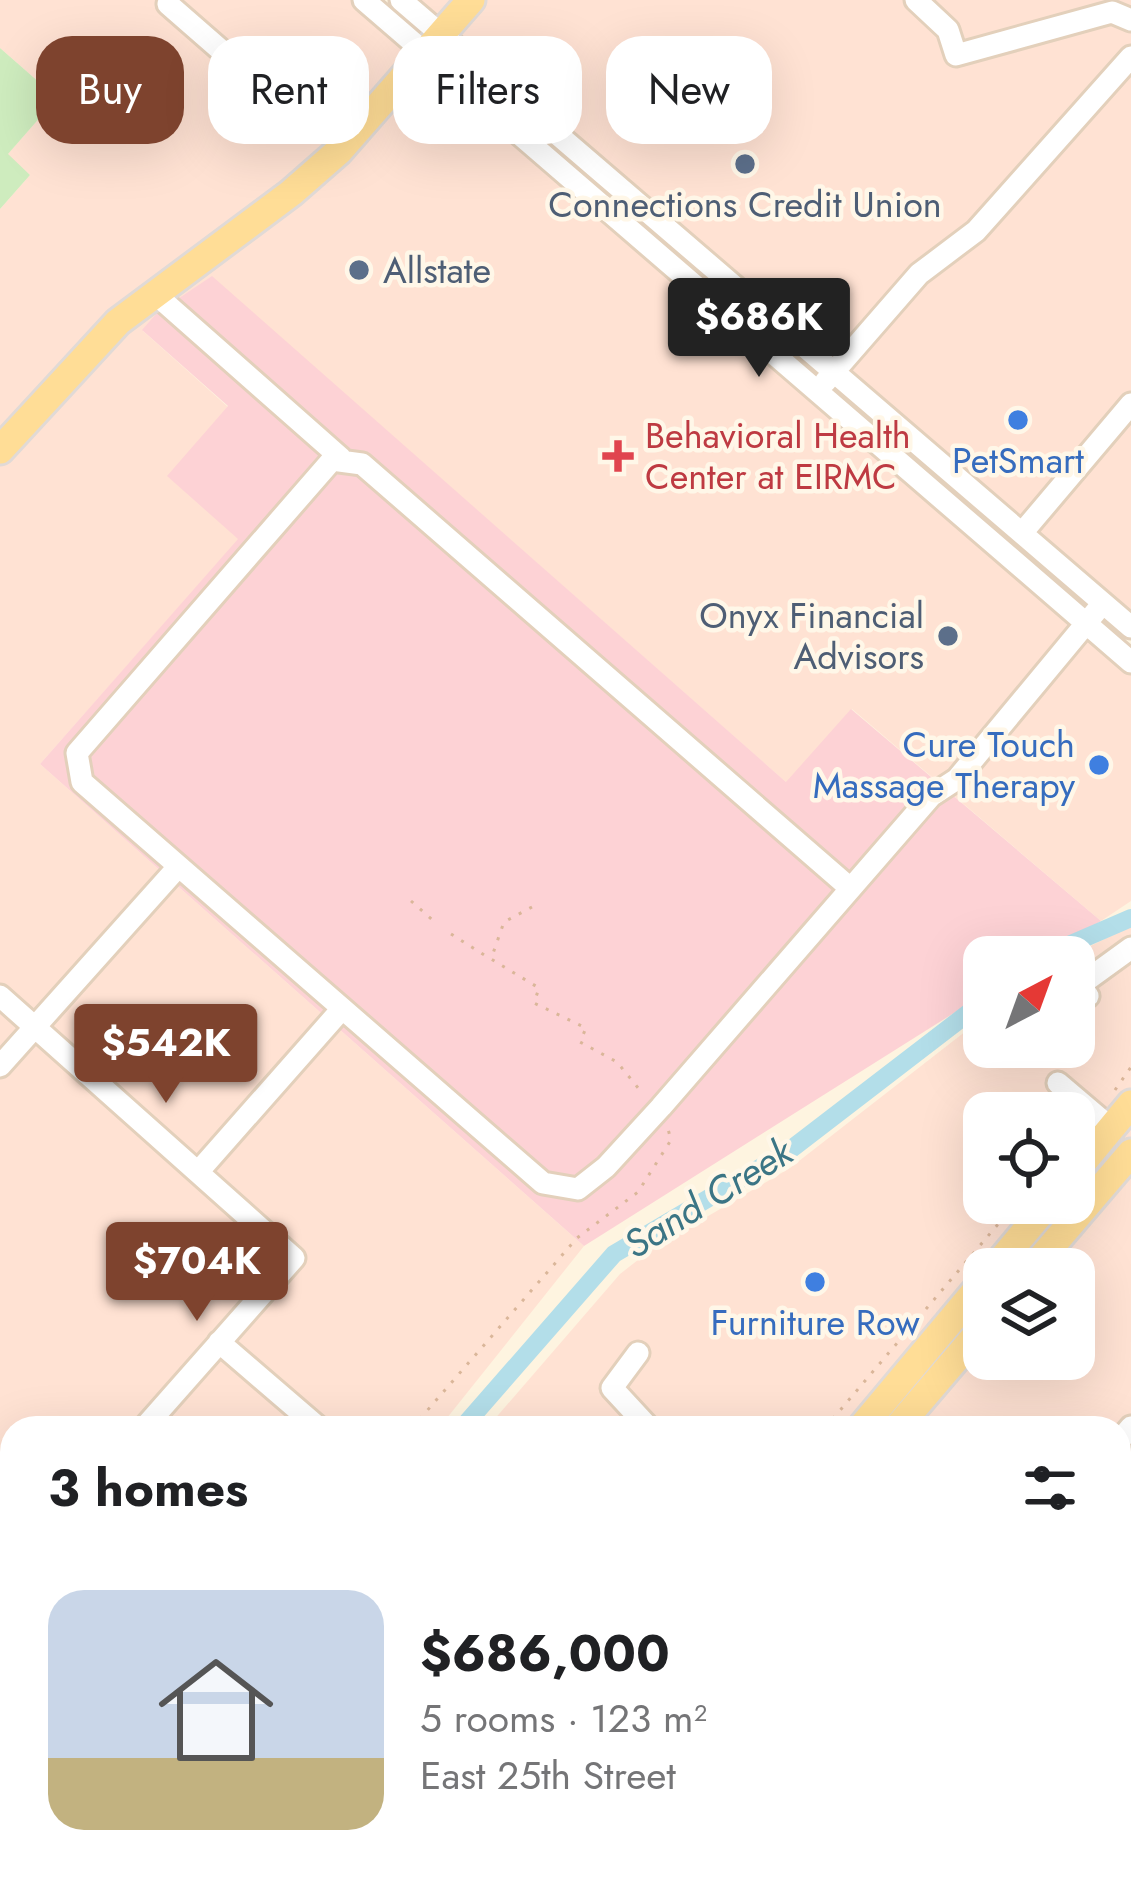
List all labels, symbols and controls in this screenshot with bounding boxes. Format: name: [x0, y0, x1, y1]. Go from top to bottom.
chip: Buy: [36, 36, 184, 144]
chip: Rent: [208, 36, 369, 144]
chip: Filters: [393, 36, 582, 144]
chip: New: [606, 36, 772, 144]
marker: Connections Credit Union: [732, 151, 758, 177]
place label: Connections Credit Union: [548, 178, 942, 230]
place label: Allstate: [383, 244, 491, 296]
marker: Allstate: [346, 257, 372, 283]
pin: $686K: [675, 278, 843, 380]
text: $686K: [695, 288, 823, 345]
marker: PetSmart: [1005, 407, 1031, 433]
place label: Behavioral Health Center at EIRMC: [645, 409, 911, 502]
place label: PetSmart: [952, 434, 1084, 486]
marker: Behavioral Health Center at EIRMC: [602, 440, 634, 472]
place label: Onyx Financial Advisors: [699, 589, 924, 682]
marker: Onyx Financial Advisors: [935, 623, 961, 649]
place label: Cure Touch Massage Therapy: [813, 718, 1075, 811]
marker: Cure Touch Massage Therapy: [1086, 752, 1112, 778]
north arrow: [963, 936, 1095, 1068]
map controls: [963, 936, 1095, 1380]
pin: $542K: [82, 1004, 250, 1106]
text: $542K: [101, 1014, 231, 1071]
button: locate: [963, 1092, 1095, 1224]
water label: Sand Creek: [613, 1122, 805, 1272]
pin: $704K: [113, 1222, 281, 1324]
text: $704K: [133, 1232, 261, 1289]
button: layers: [963, 1248, 1095, 1380]
marker: Furniture Row: [802, 1269, 828, 1295]
place label: Furniture Row: [710, 1296, 920, 1348]
text: 3 homes: [48, 1451, 248, 1525]
icon: filters: [1017, 1455, 1083, 1521]
text: $686,000: [420, 1616, 670, 1690]
icon: home: [144, 1638, 288, 1782]
text: 5 rooms · 123 m²: [420, 1690, 707, 1747]
text: East 25th Street: [420, 1747, 676, 1804]

